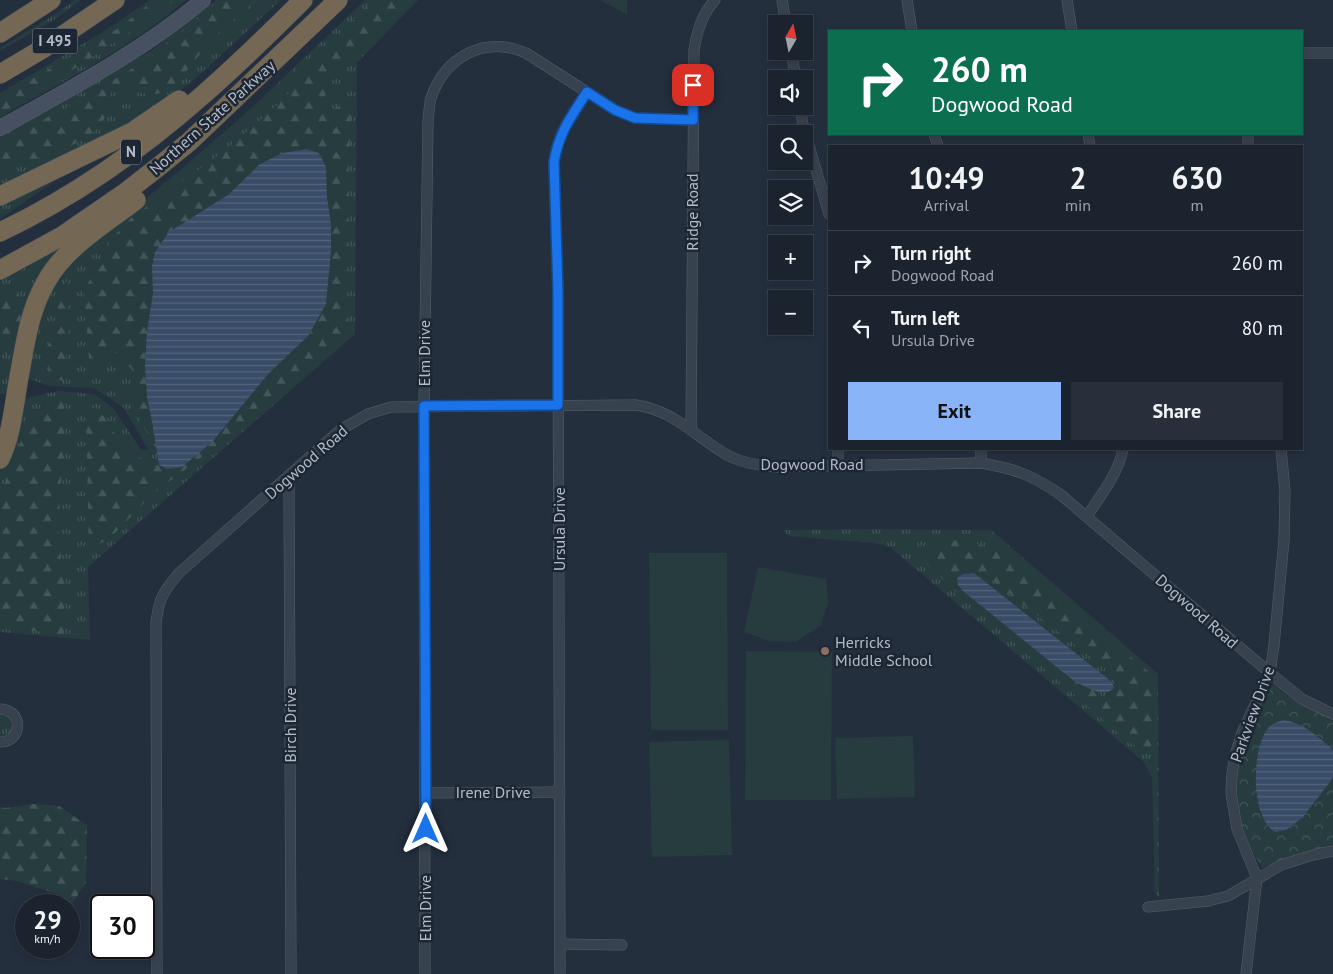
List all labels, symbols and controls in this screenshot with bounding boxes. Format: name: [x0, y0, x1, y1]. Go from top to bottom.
north arrow: [768, 15, 812, 60]
map controls: [768, 15, 813, 335]
road number: I 495: [32, 28, 78, 54]
text: 260 m: [931, 46, 1028, 92]
icon: right: [848, 50, 913, 115]
street label: Northern State Parkway: [145, 55, 279, 179]
pin: [672, 64, 714, 106]
button: sound: [768, 70, 813, 115]
icon: arrive: [679, 71, 707, 99]
text: Dogwood Road: [931, 90, 1073, 118]
button: search: [768, 125, 813, 170]
road number: N: [121, 140, 141, 164]
text: 10:49: [908, 158, 985, 197]
text: 2: [1070, 158, 1087, 197]
text: 630: [1171, 158, 1223, 197]
street label: Ridge Road: [682, 173, 702, 251]
button: layers: [768, 180, 813, 225]
text: Arrival: [924, 195, 969, 215]
text: min: [1065, 195, 1091, 215]
text: m: [1191, 195, 1204, 215]
button: +: [768, 235, 813, 280]
text: Turn right: [891, 241, 971, 265]
icon: right: [848, 249, 876, 277]
text: 260 m: [1231, 251, 1283, 275]
text: Dogwood Road: [891, 265, 994, 285]
button: −: [768, 290, 813, 335]
text: Turn left: [891, 306, 960, 330]
icon: left: [848, 314, 876, 342]
text: 80 m: [1242, 316, 1283, 340]
street label: Elm Drive: [414, 320, 434, 386]
text: Ursula Drive: [891, 330, 975, 350]
button: Exit: [848, 382, 1061, 440]
button: Share: [1071, 382, 1283, 440]
street label: Dogwood Road: [261, 421, 351, 503]
street label: Dogwood Road: [760, 454, 864, 474]
street label: Ursula Drive: [549, 487, 569, 571]
street label: Dogwood Road: [1152, 570, 1242, 652]
place label: Herricks Middle School: [835, 632, 933, 670]
marker: Herricks Middle School: [819, 645, 831, 657]
street label: Parkview Drive: [1225, 663, 1279, 765]
street label: Birch Drive: [280, 687, 300, 763]
street label: Irene Drive: [455, 782, 531, 802]
position arrow: [399, 802, 451, 854]
street label: Elm Drive: [415, 875, 435, 941]
speed limit sign: 30: [90, 894, 155, 959]
text: 29: [33, 904, 62, 936]
text: km/h: [34, 931, 61, 946]

